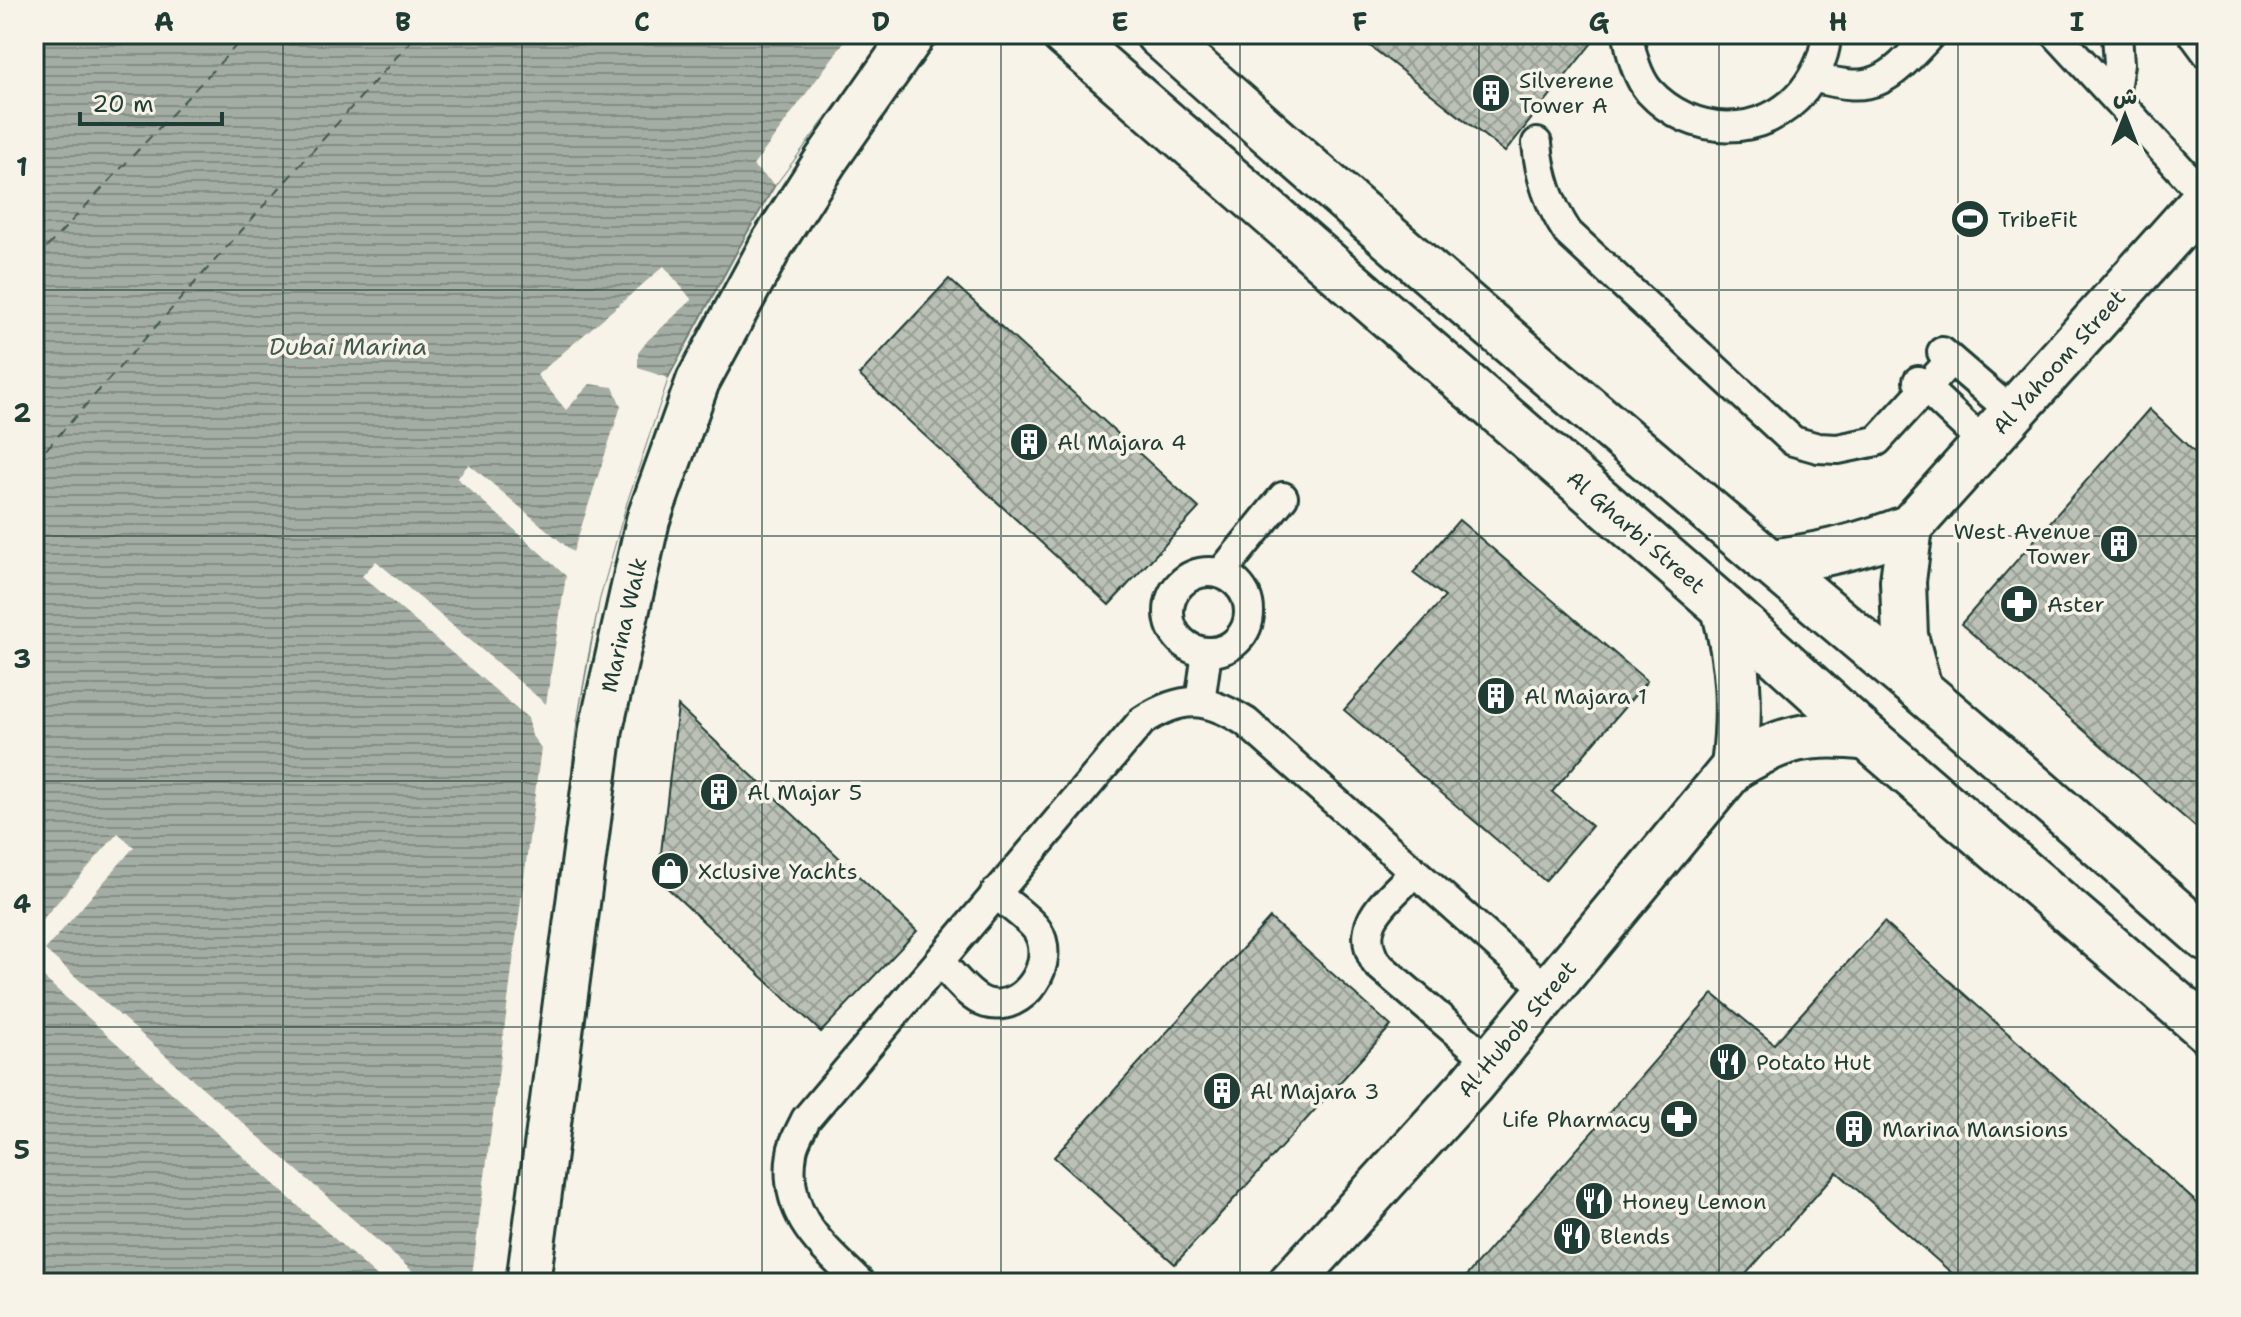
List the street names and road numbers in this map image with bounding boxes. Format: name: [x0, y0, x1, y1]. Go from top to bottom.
street label: Al Yahoom Street: [1986, 283, 2132, 441]
street label: Al Gharbi Street: [1561, 464, 1711, 600]
street label: Marina Walk: [594, 555, 654, 695]
street label: Al Hubob Street: [1451, 955, 1583, 1103]

